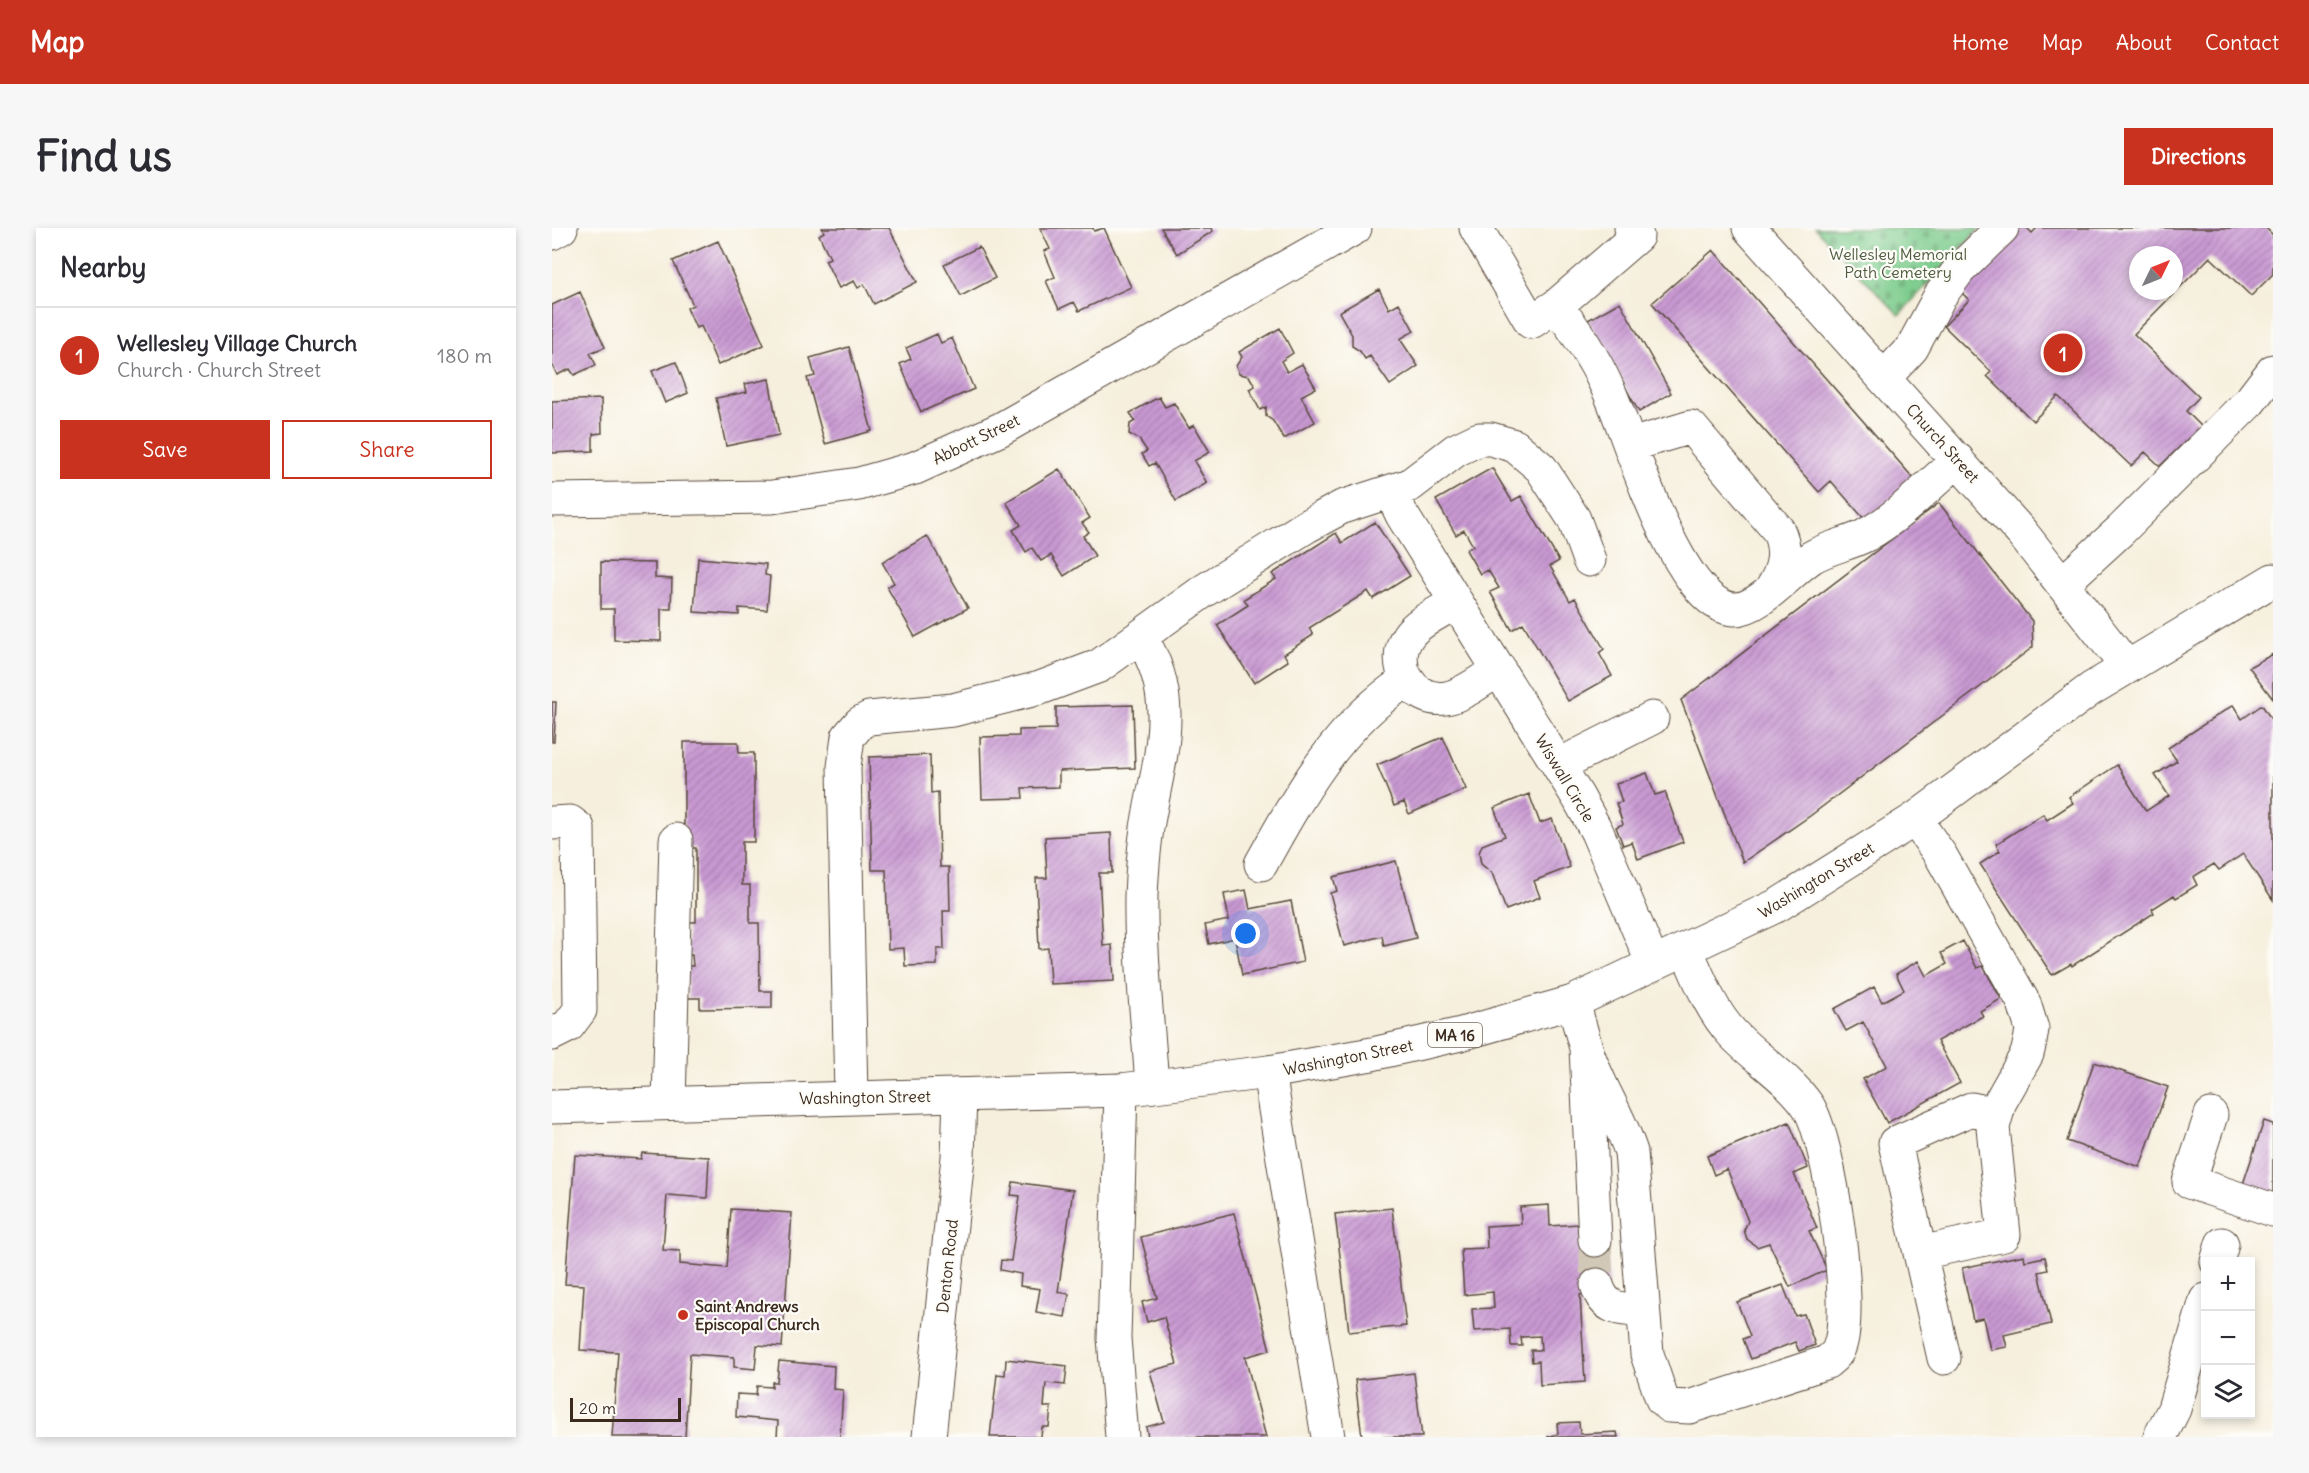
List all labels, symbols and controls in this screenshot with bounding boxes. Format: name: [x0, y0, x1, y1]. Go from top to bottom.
text: Map: [30, 24, 84, 60]
text: Home: [1952, 29, 2009, 56]
text: Map: [2042, 29, 2083, 56]
text: About: [2116, 29, 2172, 56]
text: Contact: [2205, 29, 2279, 56]
button: Directions: [2124, 128, 2273, 185]
text: Find us: [36, 130, 172, 182]
park label: Wellesley Memorial Path Cemetery: [1829, 244, 1967, 282]
north arrow: [2129, 246, 2183, 300]
text: Nearby: [60, 251, 146, 284]
text: Wellesley Village Church: [117, 329, 357, 357]
pin: 1: [2044, 330, 2082, 376]
text: 1: [76, 343, 83, 368]
text: 180 m: [437, 343, 492, 368]
text: Church · Church Street: [117, 357, 321, 382]
street label: Church Street: [1902, 399, 1984, 487]
street label: Abbott Street: [929, 409, 1023, 469]
button: Save: [60, 420, 270, 479]
button: Share: [282, 420, 492, 479]
street label: Wiswall Circle: [1531, 730, 1599, 826]
street label: Washington Street: [1754, 837, 1878, 922]
your location: [1231, 919, 1260, 948]
road number: MA 16: [1428, 1023, 1482, 1047]
street label: Washington Street: [1281, 1035, 1415, 1079]
street label: Washington Street: [799, 1086, 932, 1108]
street label: Denton Road: [932, 1218, 962, 1314]
map controls: [2201, 1257, 2255, 1419]
button: +: [2201, 1257, 2255, 1311]
place label: Saint Andrews Episcopal Church: [695, 1296, 820, 1335]
marker: Saint Andrews Episcopal Church: [676, 1308, 690, 1322]
button: −: [2201, 1311, 2255, 1365]
button: layers: [2201, 1365, 2255, 1419]
scale bar: [570, 1395, 681, 1422]
text: 20 m: [579, 1398, 616, 1418]

